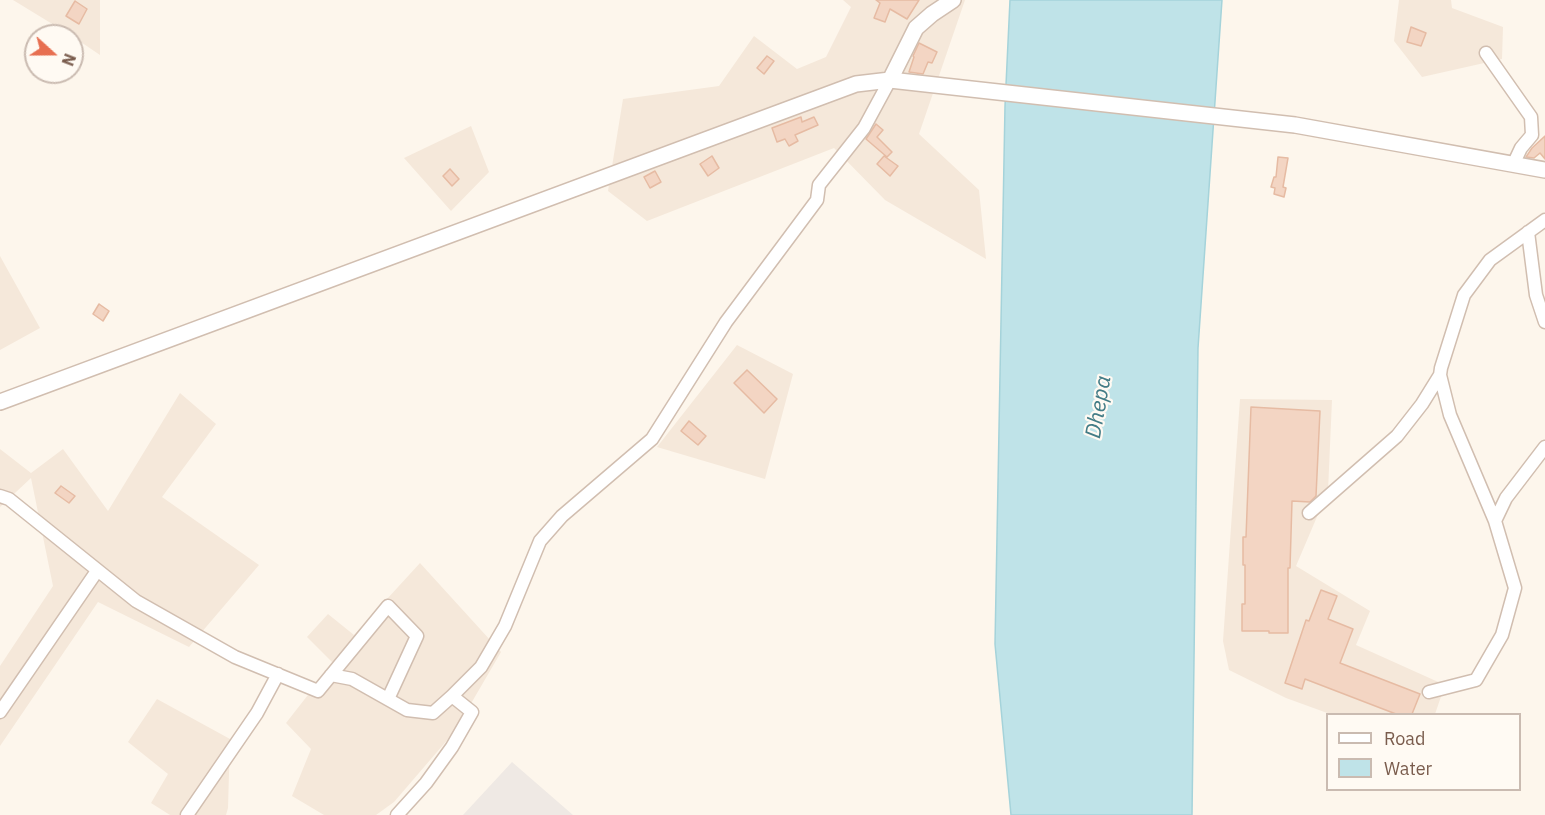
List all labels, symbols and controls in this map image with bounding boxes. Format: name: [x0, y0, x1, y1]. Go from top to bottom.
north arrow: [24, 24, 84, 84]
text: N: [58, 51, 80, 69]
water label: Dhepa: [1080, 373, 1118, 441]
legend: [1326, 713, 1521, 791]
text: Road: [1384, 727, 1425, 750]
text: Water: [1384, 757, 1432, 780]

